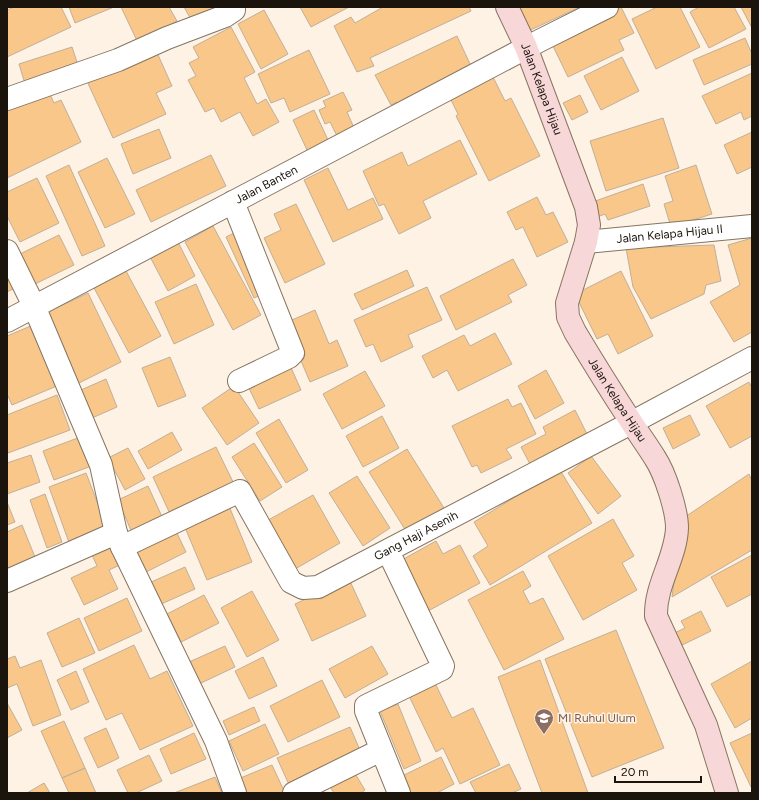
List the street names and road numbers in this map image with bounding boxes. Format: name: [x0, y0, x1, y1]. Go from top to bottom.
street label: Jalan Kelapa Hijau: [518, 40, 565, 137]
street label: Jalan Banten: [233, 162, 300, 207]
street label: Jalan Kelapa Hijau II: [616, 222, 723, 246]
street label: Jalan Kelapa Hijau: [585, 355, 649, 445]
street label: Gang Haji Asenih: [372, 508, 461, 563]

